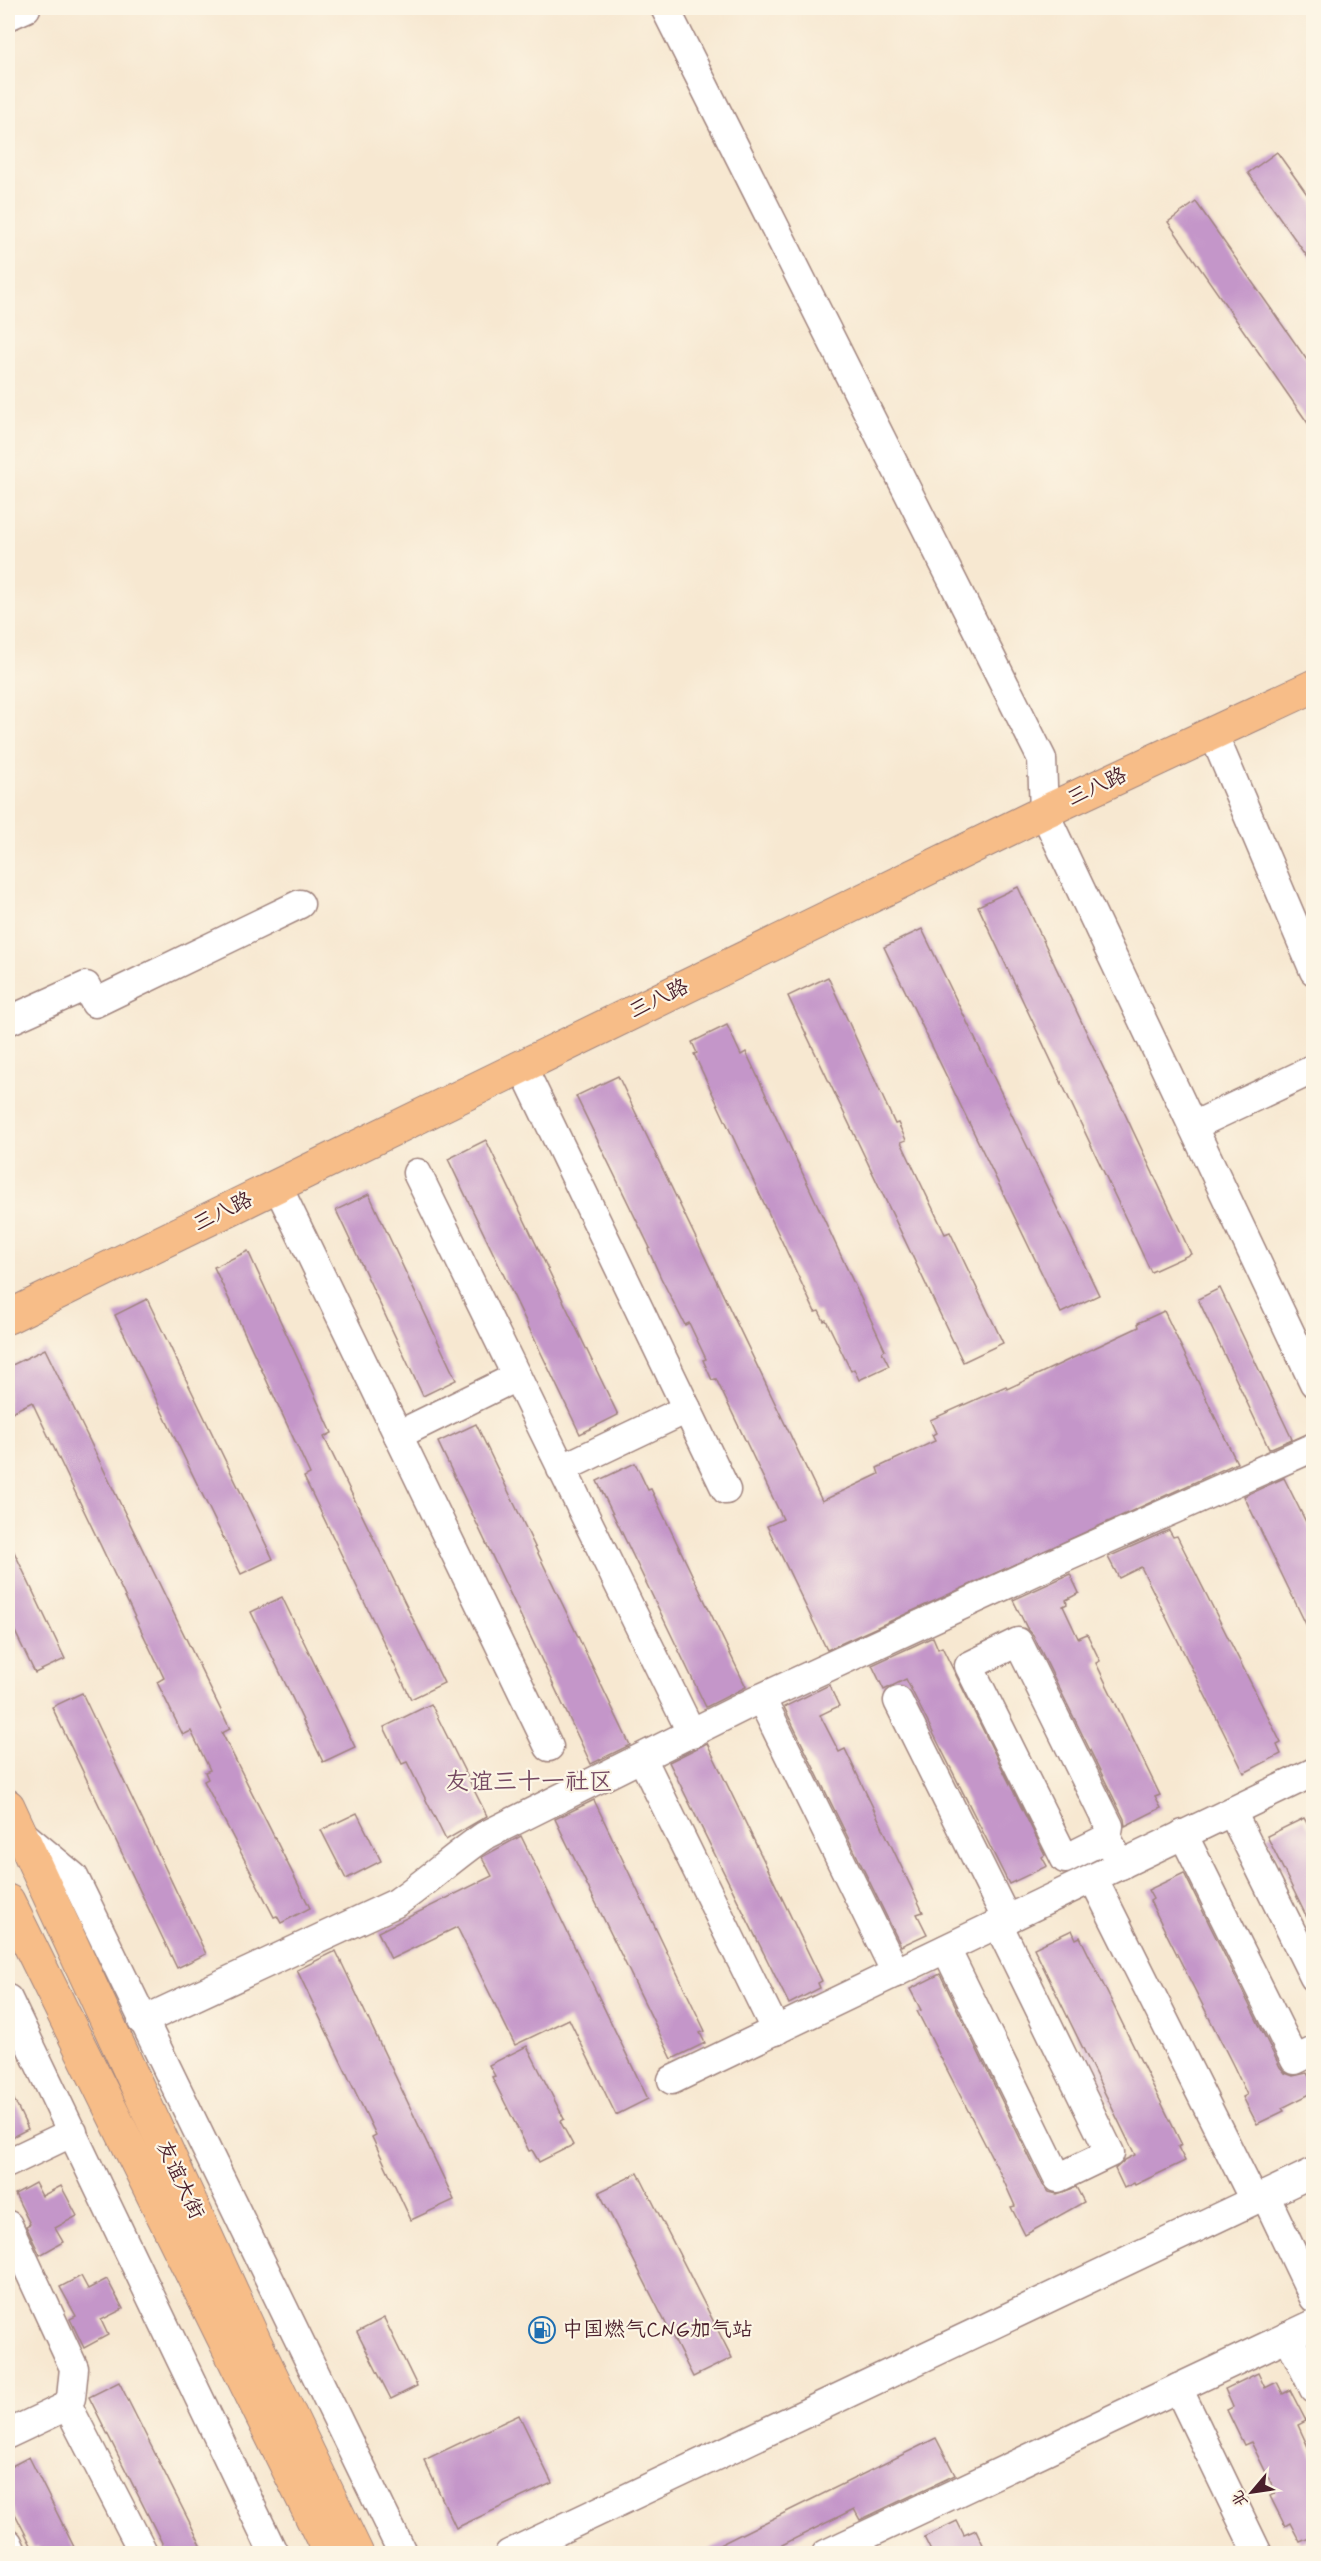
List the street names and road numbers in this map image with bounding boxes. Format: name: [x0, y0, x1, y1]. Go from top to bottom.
street label: 三八路: [1063, 761, 1131, 813]
street label: 三八路: [625, 973, 693, 1025]
street label: 三八路: [189, 1186, 257, 1238]
street label: 友谊大街: [150, 2136, 210, 2224]

